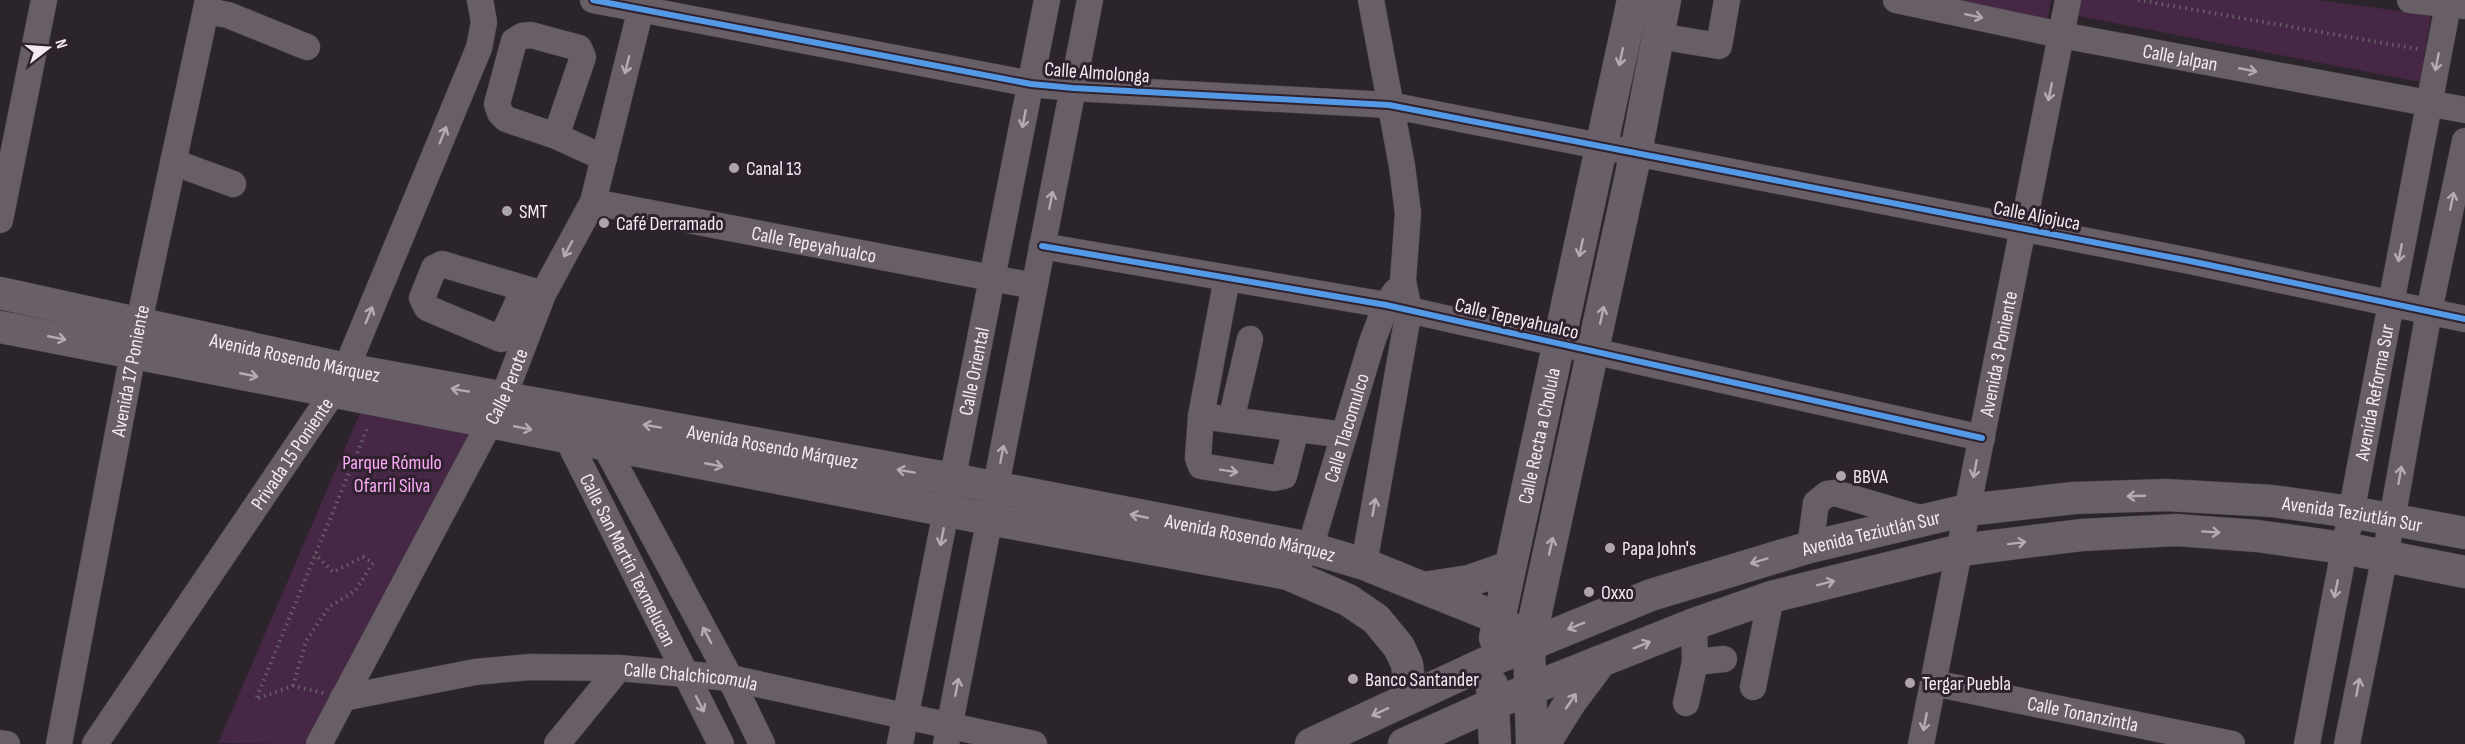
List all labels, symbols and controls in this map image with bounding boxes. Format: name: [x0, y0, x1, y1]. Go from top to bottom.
one-way arrow: [1964, 11, 1983, 23]
north arrow: [18, 18, 78, 78]
text: N: [51, 37, 71, 51]
street label: Calle Jalpan: [2141, 39, 2220, 77]
one-way arrow: [1615, 47, 1626, 67]
one-way arrow: [2431, 52, 2442, 71]
one-way arrow: [621, 55, 633, 74]
street label: Calle Almolonga: [1044, 57, 1150, 89]
one-way arrow: [2237, 65, 2257, 76]
one-way arrow: [2043, 82, 2055, 101]
one-way arrow: [1018, 109, 1029, 129]
one-way arrow: [438, 126, 449, 144]
place label: Canal 13: [746, 157, 802, 181]
marker: Canal 13: [727, 161, 741, 175]
one-way arrow: [1046, 191, 1057, 211]
one-way arrow: [2447, 191, 2459, 210]
street label: Calle Aljojuca: [1991, 196, 2082, 236]
place label: SMT: [519, 200, 548, 224]
marker: SMT: [500, 204, 514, 218]
place label: Café Derramado: [616, 212, 724, 236]
marker: Café Derramado: [597, 216, 611, 230]
street label: Calle Tepeyahualco: [749, 221, 878, 269]
one-way arrow: [1574, 238, 1586, 257]
one-way arrow: [562, 240, 574, 257]
one-way arrow: [2394, 243, 2405, 263]
street label: Avenida 3 Poniente: [1975, 289, 2023, 419]
street label: Calle Tepeyahualco: [1452, 293, 1581, 345]
street label: Avenida 17 Poniente: [106, 303, 155, 440]
one-way arrow: [364, 306, 375, 325]
one-way arrow: [1597, 306, 1608, 325]
street label: Avenida Reforma Sur: [2350, 322, 2400, 464]
street label: Calle Oriental: [954, 325, 995, 418]
street label: Avenida Rosendo Márquez: [207, 328, 382, 388]
one-way arrow: [47, 333, 67, 344]
street label: Calle Perote: [480, 345, 534, 429]
street label: Calle Recta a Cholula: [1513, 366, 1566, 506]
one-way arrow: [239, 370, 258, 381]
street label: Calle Tlacomulco: [1319, 371, 1375, 485]
one-way arrow: [451, 384, 471, 395]
street label: Privada 15 Poniente: [246, 393, 339, 515]
one-way arrow: [643, 420, 662, 431]
street label: Avenida Rosendo Márquez: [684, 420, 860, 475]
one-way arrow: [513, 423, 532, 434]
one-way arrow: [997, 445, 1008, 464]
park label: Parque Rómulo Ofarril Silva: [342, 451, 442, 498]
one-way arrow: [1969, 459, 1980, 478]
one-way arrow: [704, 460, 724, 471]
one-way arrow: [897, 465, 916, 476]
place label: BBVA: [1853, 465, 1888, 489]
one-way arrow: [2395, 465, 2406, 485]
one-way arrow: [1219, 466, 1239, 477]
marker: BBVA: [1834, 469, 1848, 483]
street label: Calle San Martín Texmelucan: [574, 470, 681, 651]
one-way arrow: [2127, 490, 2147, 502]
street label: Avenida Teziutlán Sur: [2280, 491, 2425, 538]
one-way arrow: [1369, 497, 1380, 517]
street label: Avenida Teziutlán Sur: [1798, 506, 1943, 562]
street label: Avenida Rosendo Márquez: [1162, 509, 1338, 568]
one-way arrow: [1129, 510, 1149, 521]
one-way arrow: [936, 527, 947, 546]
one-way arrow: [2201, 527, 2221, 538]
one-way arrow: [1545, 537, 1557, 556]
place label: Papa John's: [1622, 537, 1696, 561]
one-way arrow: [2006, 537, 2026, 548]
marker: Papa John's: [1603, 541, 1617, 555]
one-way arrow: [1750, 556, 1769, 567]
one-way arrow: [1816, 576, 1835, 588]
one-way arrow: [2330, 579, 2341, 599]
place label: Oxxo: [1601, 581, 1634, 605]
marker: Oxxo: [1582, 585, 1596, 599]
one-way arrow: [1567, 621, 1585, 632]
one-way arrow: [701, 627, 712, 645]
one-way arrow: [1632, 639, 1650, 650]
street label: Calle Chalchicomula: [623, 657, 760, 697]
place label: Banco Santander: [1365, 668, 1479, 692]
marker: Banco Santander: [1346, 672, 1360, 686]
place label: Tergar Puebla: [1922, 672, 2011, 696]
marker: Tergar Puebla: [1903, 676, 1917, 690]
one-way arrow: [952, 677, 963, 697]
one-way arrow: [2353, 677, 2364, 697]
street label: Calle Tonanzintla: [2025, 692, 2140, 738]
one-way arrow: [695, 694, 707, 712]
one-way arrow: [1565, 694, 1577, 710]
one-way arrow: [1371, 706, 1389, 718]
one-way arrow: [1919, 712, 1930, 731]

